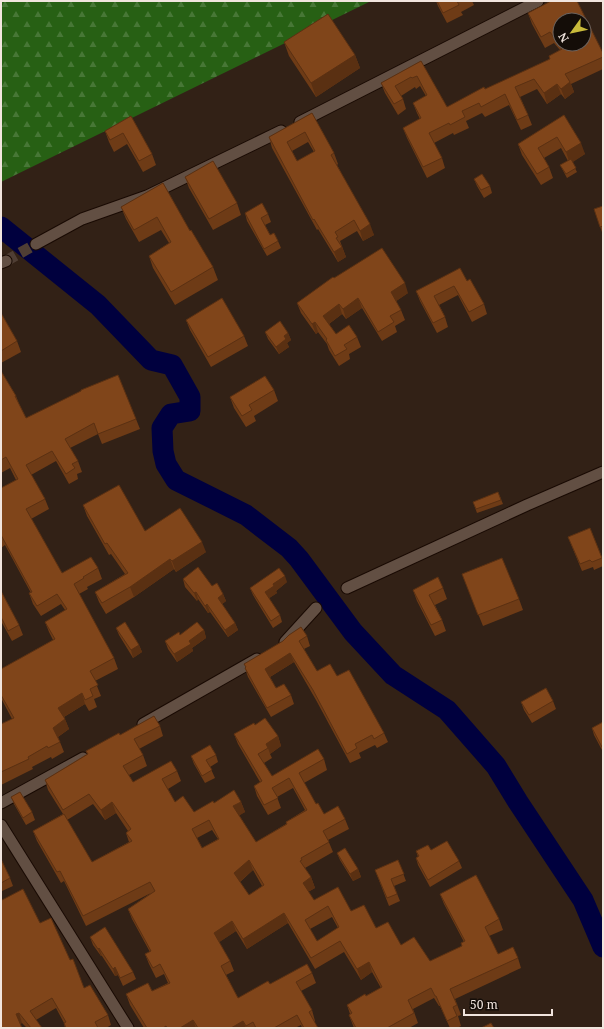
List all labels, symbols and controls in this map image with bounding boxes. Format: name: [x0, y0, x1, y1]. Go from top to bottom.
north arrow: [552, 12, 592, 52]
text: N: [554, 30, 572, 45]
scale bar: [464, 991, 552, 1017]
text: 50 m: [470, 996, 498, 1013]

